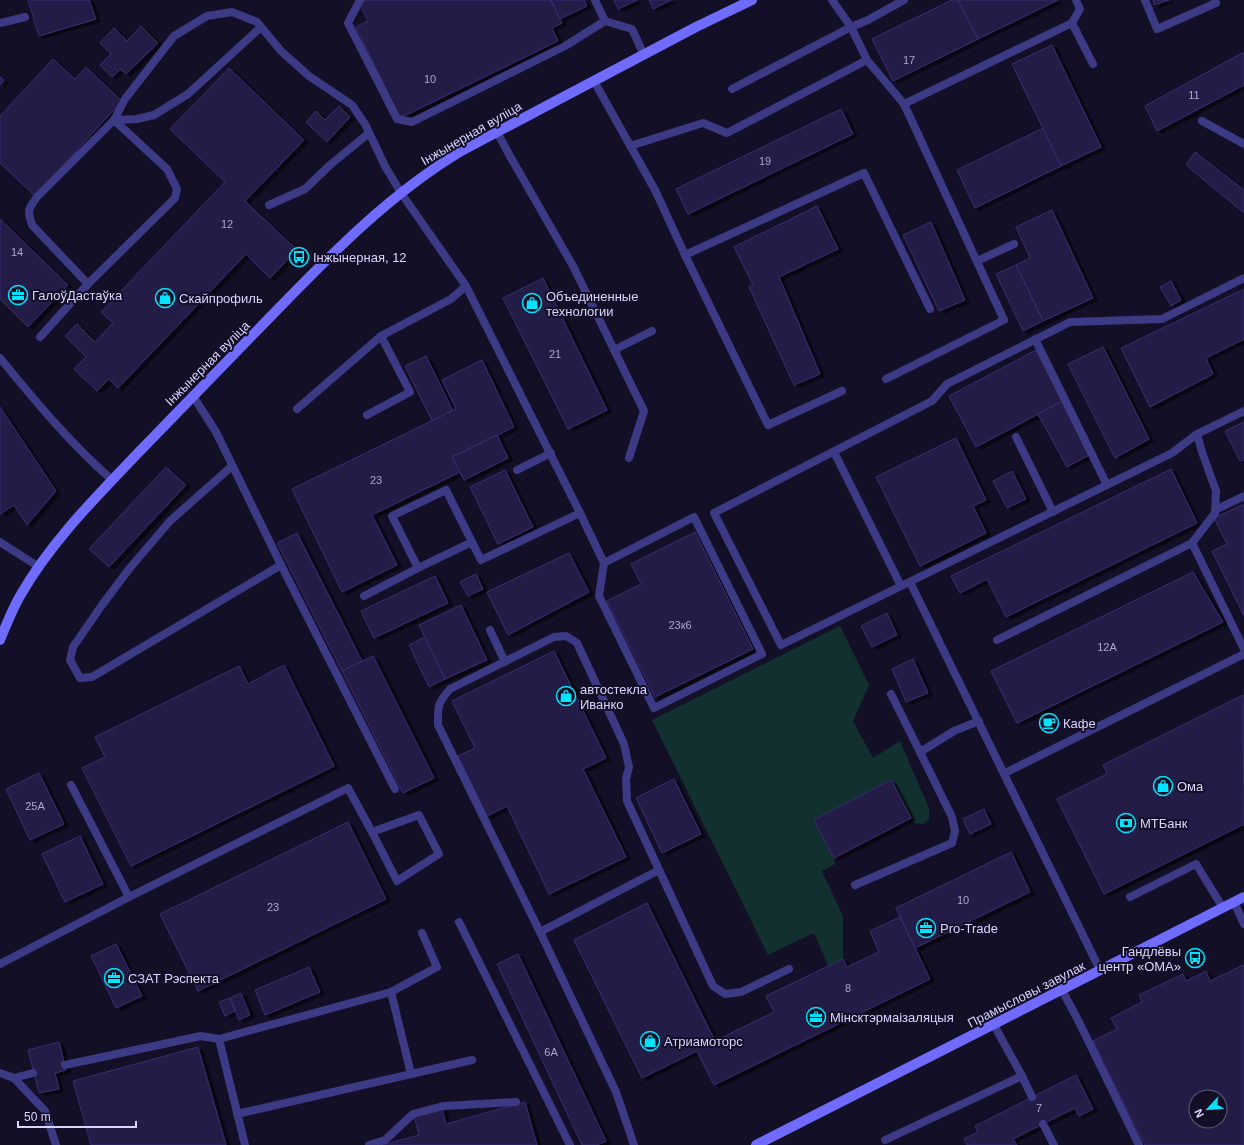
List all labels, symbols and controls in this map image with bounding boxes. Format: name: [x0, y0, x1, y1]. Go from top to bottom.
house number: 17: [903, 54, 915, 66]
house number: 10: [424, 73, 436, 85]
house number: 11: [1188, 89, 1200, 101]
street label: Інжынерная вуліца: [418, 98, 525, 168]
house number: 19: [759, 155, 771, 167]
house number: 12: [221, 218, 233, 230]
house number: 14: [11, 246, 23, 258]
bus stop icon: Інжынерная, 12: [288, 246, 310, 268]
place label: Інжынерная, 12: [313, 250, 407, 265]
office icon: ГалоўДастаўка: [7, 284, 29, 306]
shop icon: Скайпрофиль: [154, 287, 176, 309]
place label: ГалоўДастаўка: [32, 288, 123, 303]
place label: Объединенные технологии: [546, 289, 638, 319]
place label: Скайпрофиль: [179, 291, 263, 306]
shop icon: Объединенные технологии: [521, 292, 543, 314]
street label: Інжынерная вуліца: [162, 317, 253, 409]
house number: 21: [549, 348, 561, 360]
house number: 23: [370, 474, 382, 486]
house number: 23к6: [668, 619, 692, 631]
house number: 12А: [1097, 641, 1117, 653]
place label: автостекла Иванко: [580, 682, 648, 712]
shop icon: автостекла Иванко: [555, 685, 577, 707]
cafe icon: Кафе: [1038, 712, 1060, 734]
place label: Кафе: [1063, 716, 1096, 731]
shop icon: Ома: [1152, 775, 1174, 797]
place label: Ома: [1177, 779, 1204, 794]
house number: 25А: [25, 800, 45, 812]
bank icon: МТБанк: [1115, 812, 1137, 834]
place label: МТБанк: [1140, 816, 1188, 831]
house number: 10: [957, 894, 969, 906]
house number: 23: [267, 901, 279, 913]
office icon: Pro-Trade: [915, 917, 937, 939]
place label: Pro-Trade: [940, 921, 998, 936]
place label: Гандлёвы центр «ОМА»: [1098, 944, 1181, 974]
bus stop icon: Гандлёвы центр «ОМА»: [1184, 947, 1206, 969]
street label: Прамысловы завулак: [965, 958, 1088, 1031]
office icon: СЗАТ Рэспекта: [103, 967, 125, 989]
place label: СЗАТ Рэспекта: [128, 971, 220, 986]
house number: 8: [845, 982, 851, 994]
office icon: Мінсктэрмаізаляцыя: [805, 1006, 827, 1028]
place label: Мінсктэрмаізаляцыя: [830, 1010, 954, 1025]
shop icon: Атриамоторс: [639, 1030, 661, 1052]
place label: Атриамоторс: [664, 1034, 743, 1049]
house number: 6А: [544, 1046, 558, 1058]
north arrow: [1188, 1089, 1228, 1129]
house number: 7: [1036, 1102, 1042, 1114]
scale bar: [18, 1103, 136, 1129]
text: N: [1192, 1107, 1206, 1120]
text: 50 m: [24, 1110, 51, 1124]

